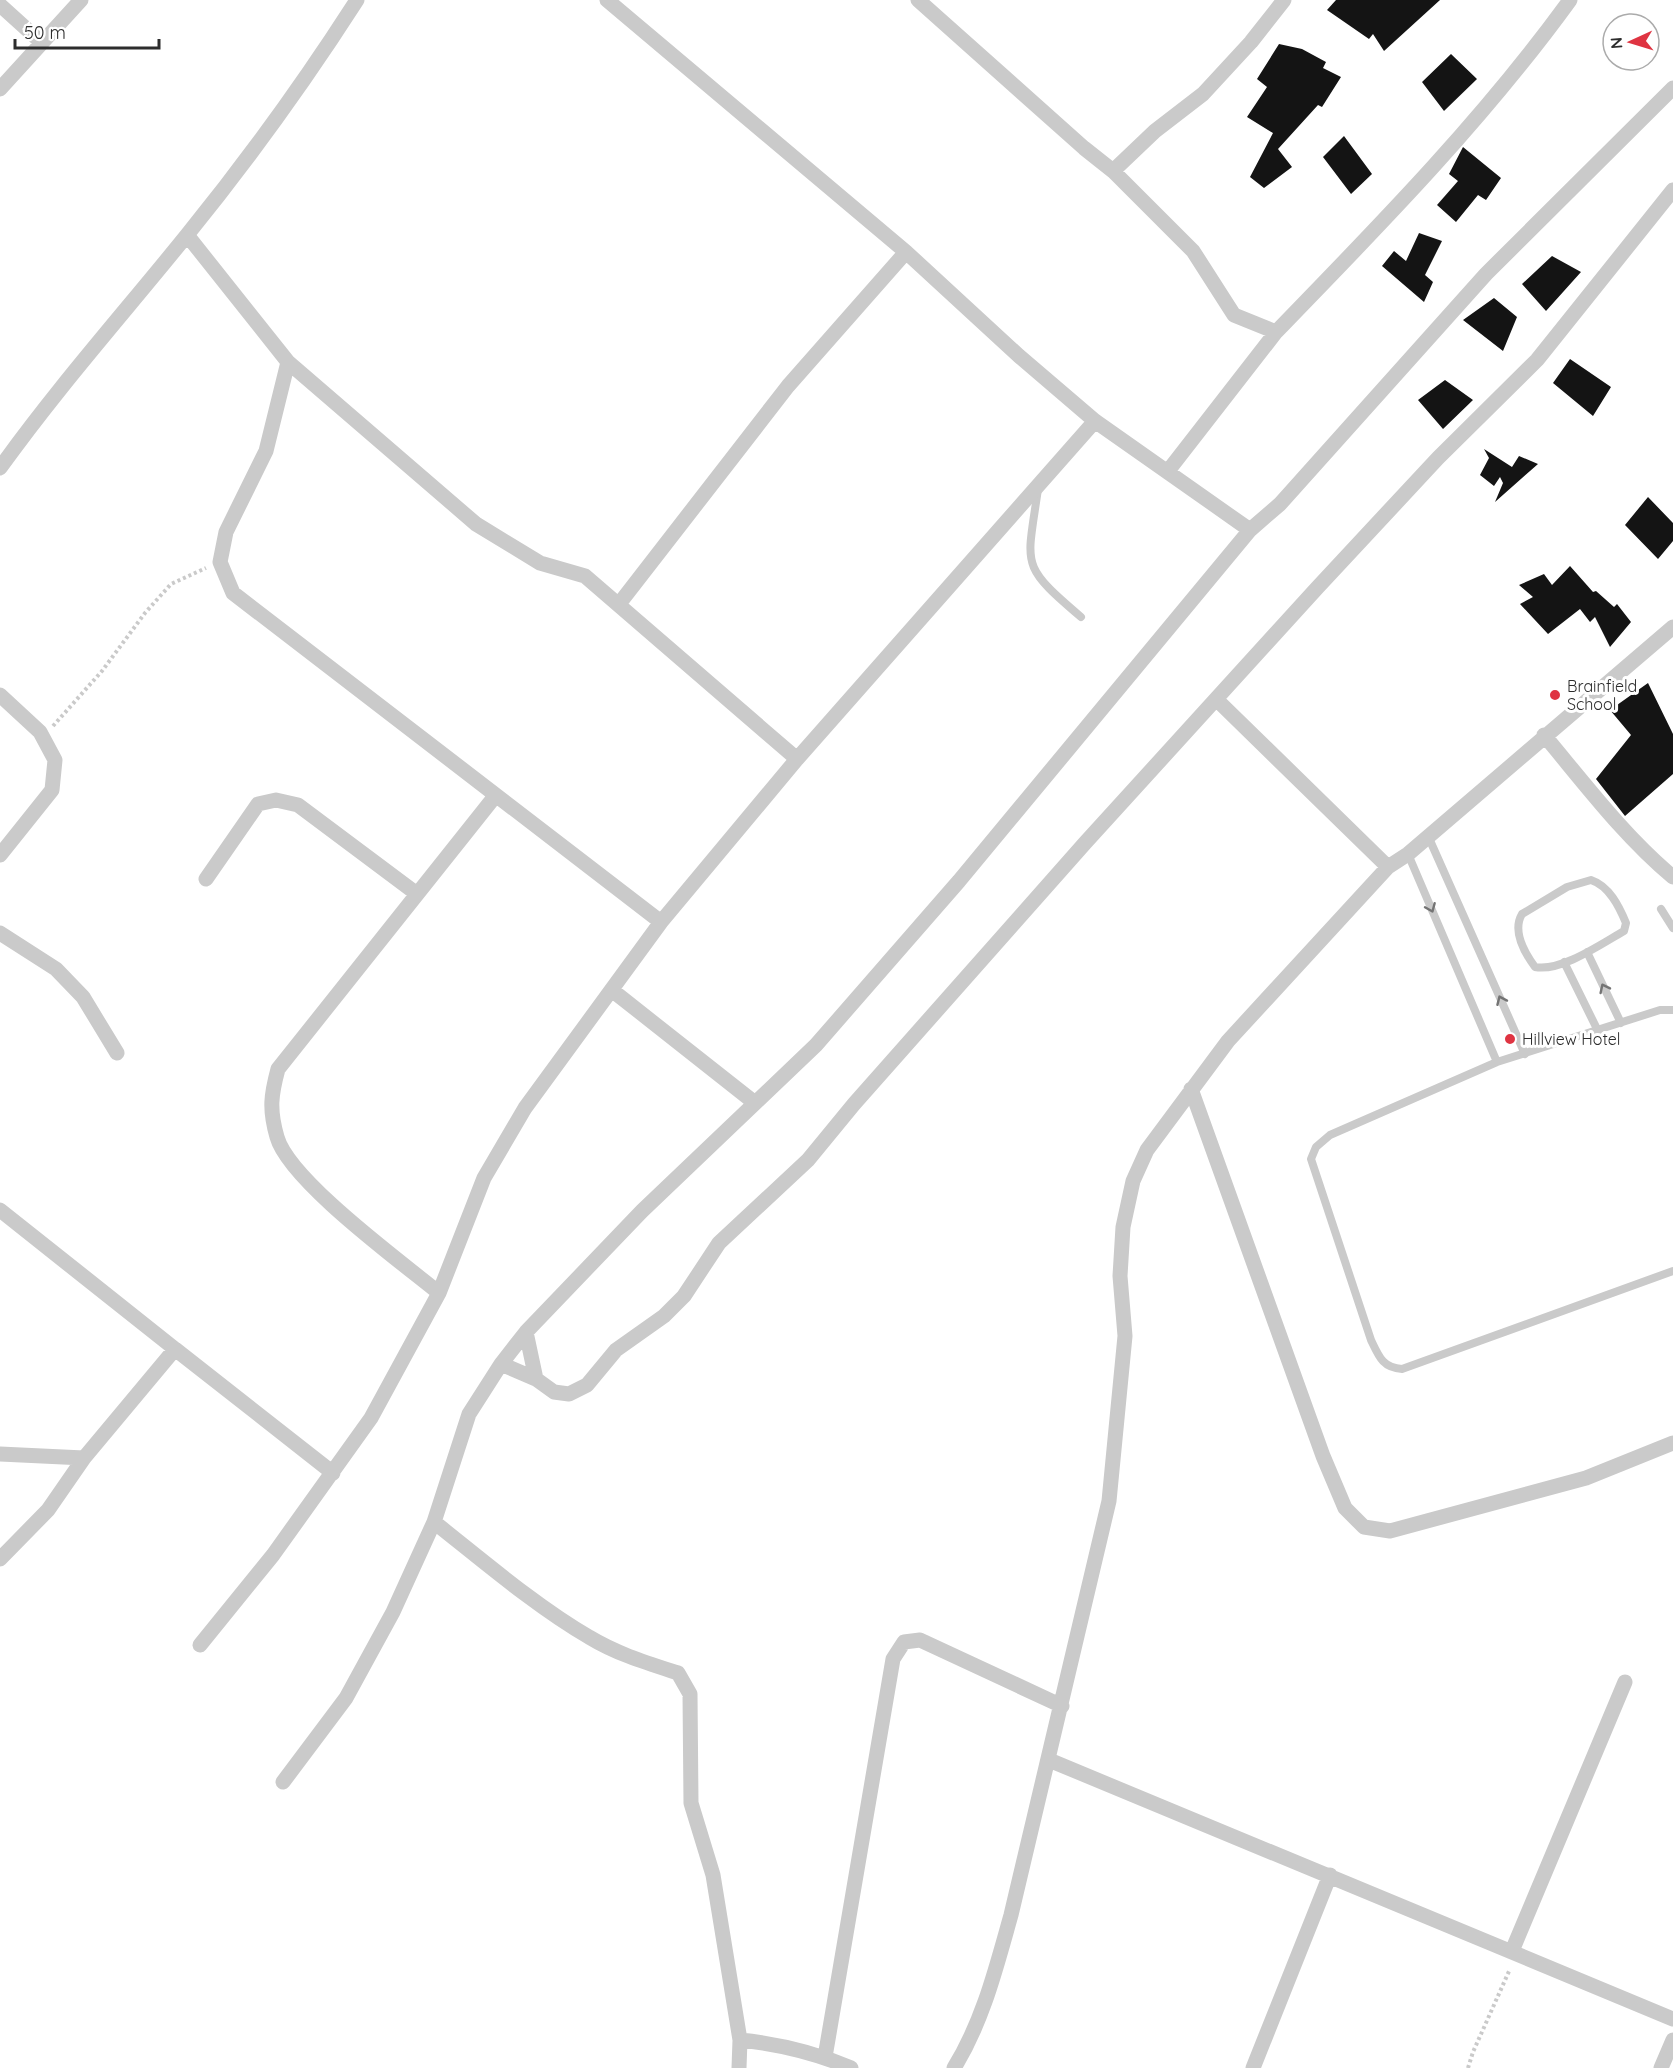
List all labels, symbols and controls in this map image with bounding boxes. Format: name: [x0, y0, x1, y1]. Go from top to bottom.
scale bar: [15, 12, 159, 50]
north arrow: [1601, 12, 1661, 72]
text: 50 m: [24, 21, 66, 44]
text: N: [1606, 36, 1626, 50]
place label: Brainfield School: [1567, 676, 1637, 714]
marker: Brainfield School: [1548, 688, 1562, 702]
one-way arrow: [1424, 901, 1436, 912]
one-way arrow: [1599, 983, 1611, 994]
one-way arrow: [1497, 996, 1509, 1007]
place label: Hillview Hotel: [1522, 1029, 1620, 1049]
marker: Hillview Hotel: [1503, 1032, 1517, 1046]

